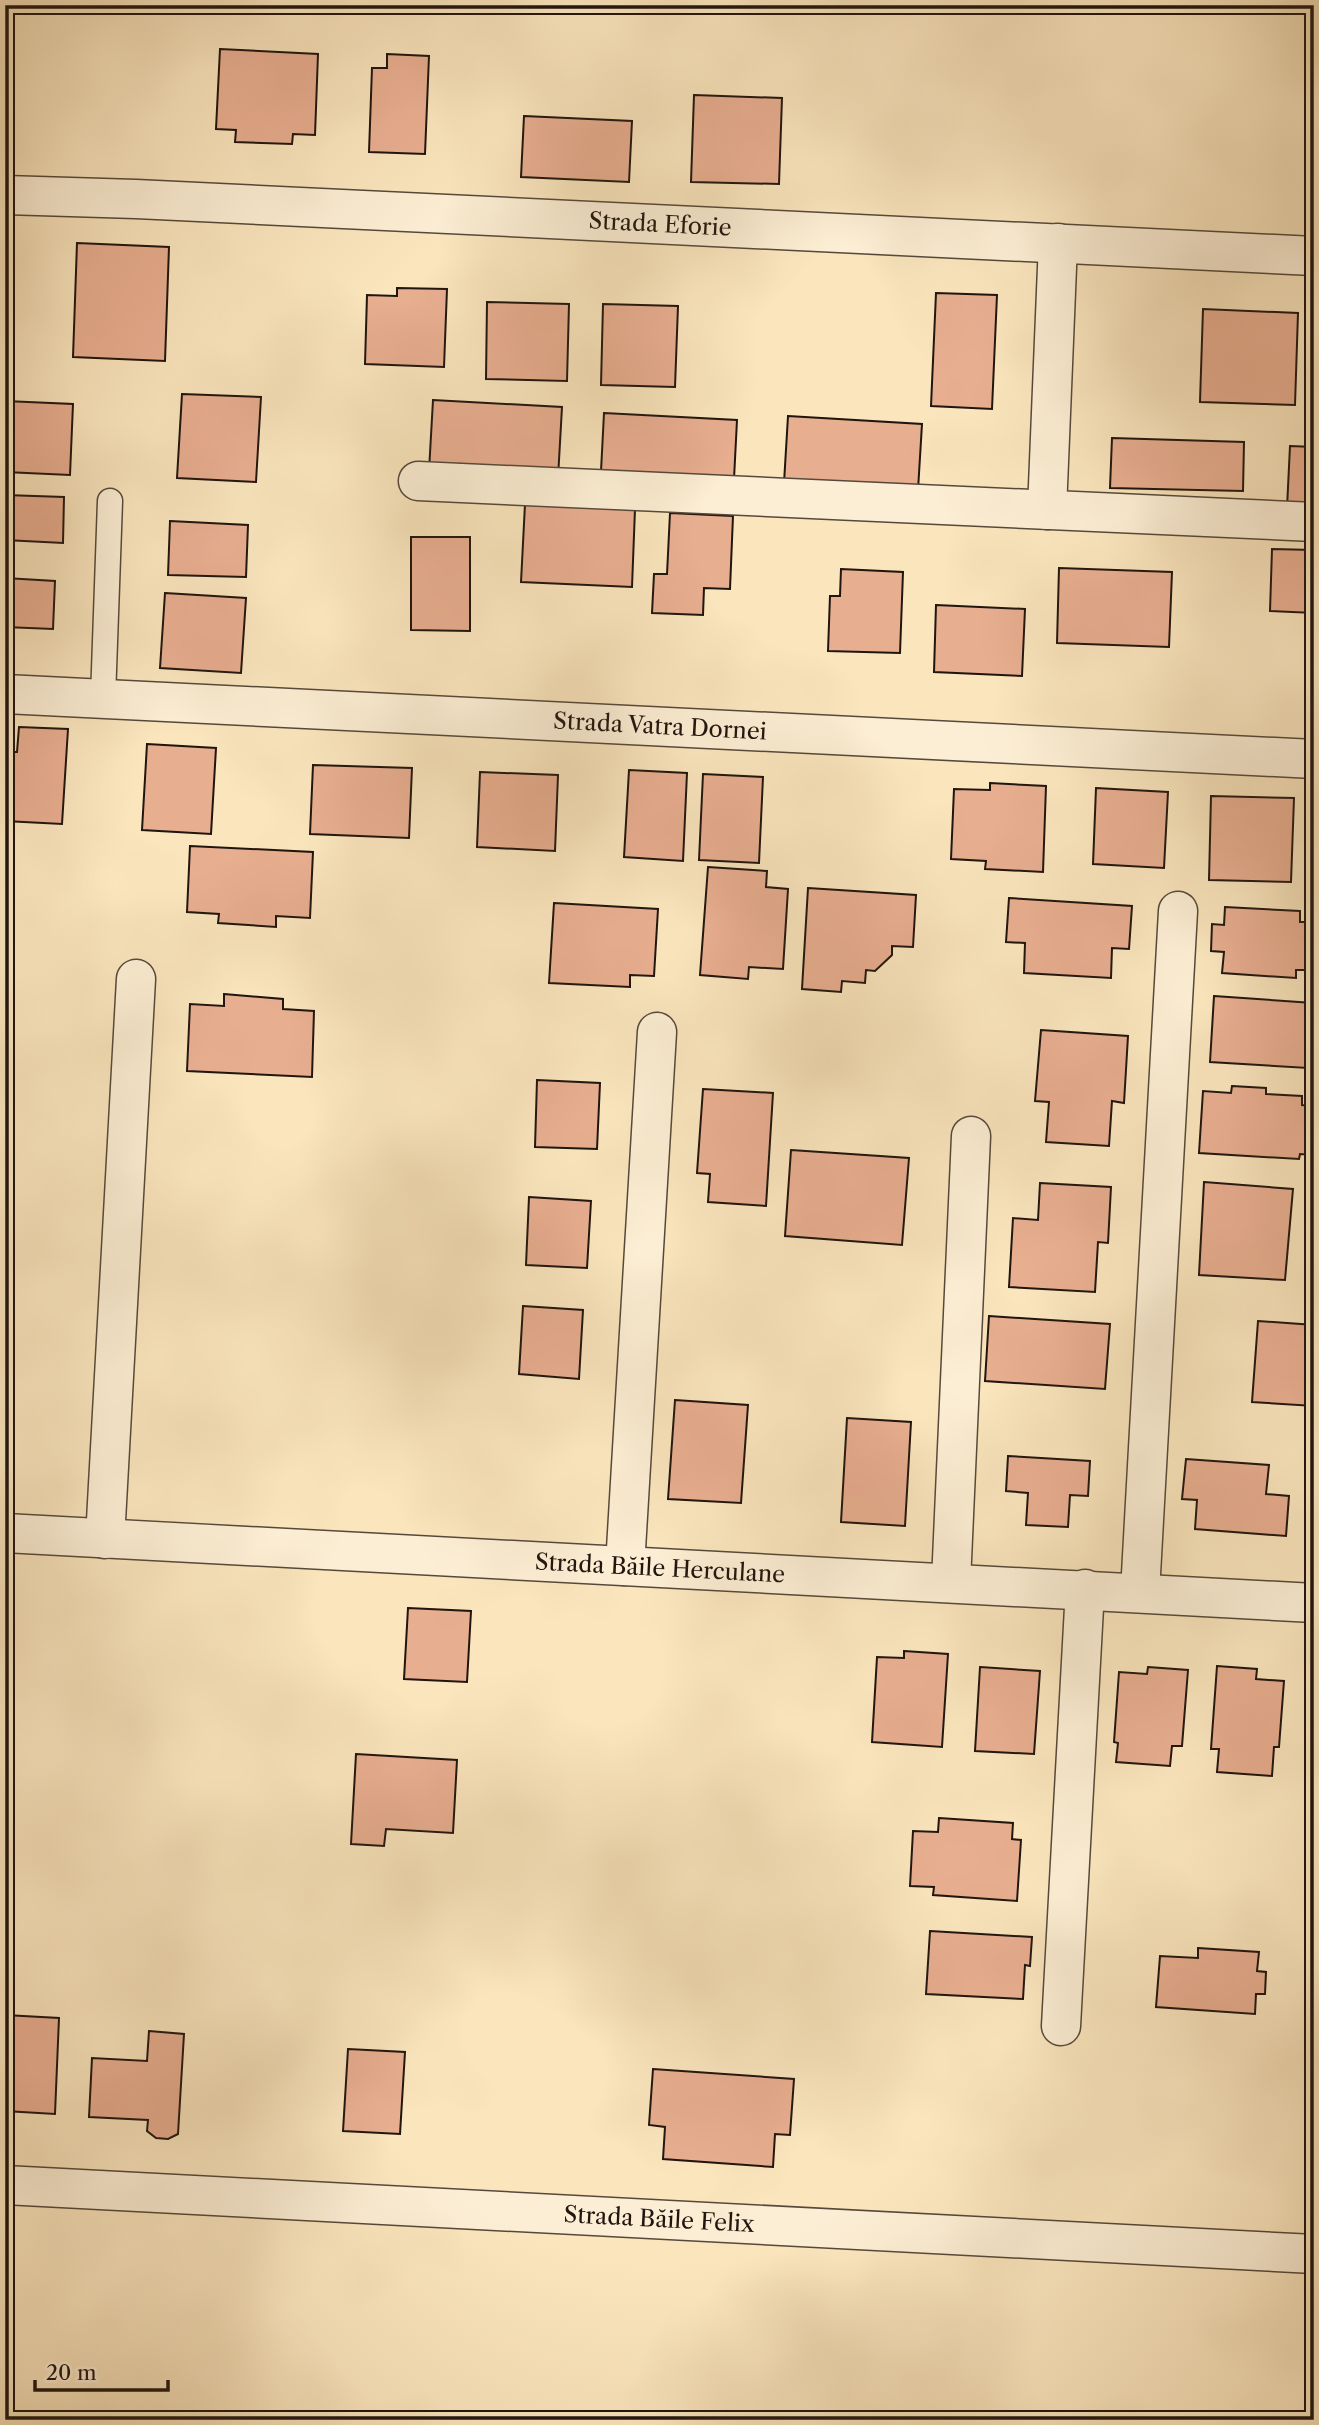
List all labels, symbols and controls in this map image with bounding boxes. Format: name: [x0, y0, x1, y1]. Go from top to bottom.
street label: Strada Eforie: [588, 206, 732, 242]
street label: Strada Vatra Dornei: [553, 706, 767, 746]
street label: Strada Băile Herculane: [534, 1547, 786, 1589]
street label: Strada Băile Felix: [563, 2200, 756, 2238]
scale bar: [35, 2348, 168, 2392]
text: 20 m: [46, 2360, 97, 2385]

